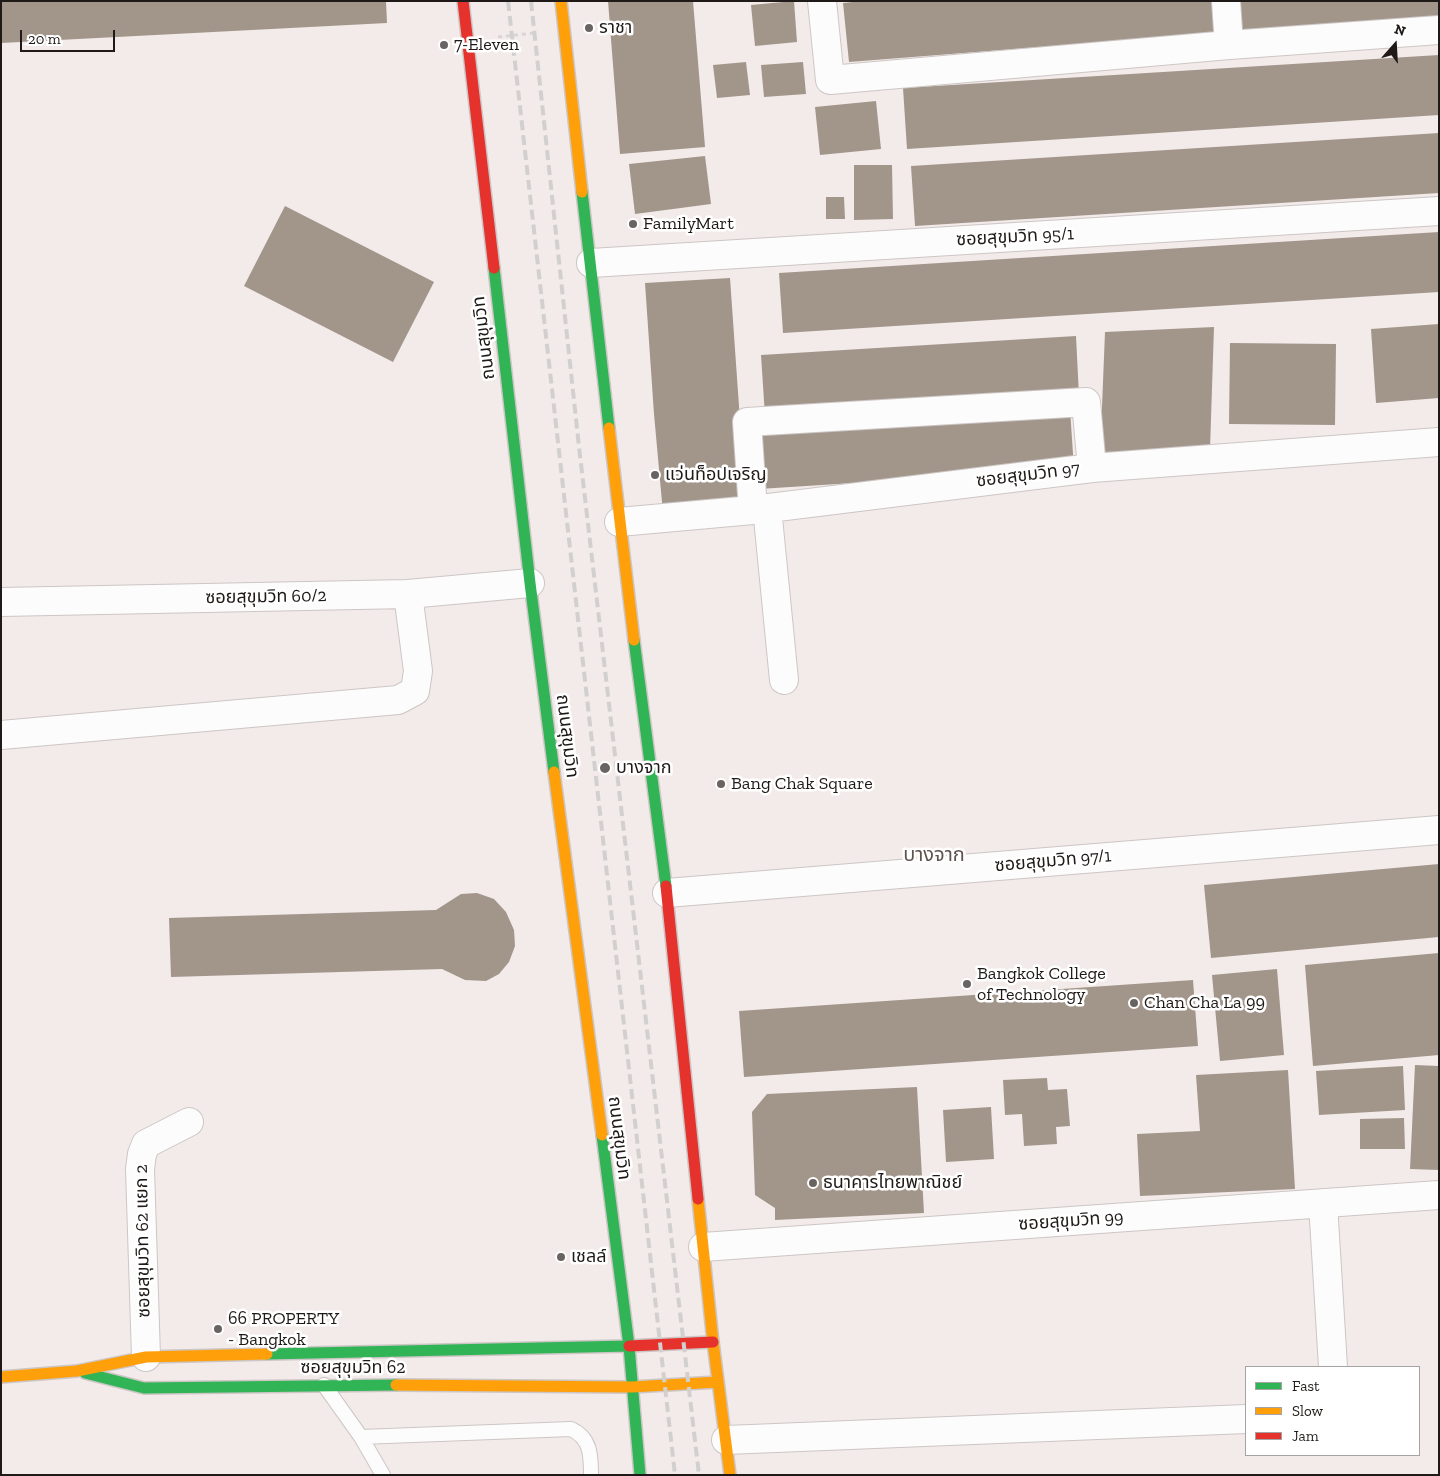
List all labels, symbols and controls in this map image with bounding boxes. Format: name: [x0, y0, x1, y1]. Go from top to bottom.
place label: ราชา: [599, 17, 632, 39]
scale bar: [22, 20, 118, 52]
north arrow: [1370, 20, 1420, 70]
text: N: [1392, 21, 1408, 40]
marker: ราชา: [583, 22, 595, 34]
text: 20 m: [28, 30, 61, 48]
place label: 7-Eleven: [454, 34, 519, 56]
marker: 7-Eleven: [438, 39, 450, 51]
place label: FamilyMart: [643, 213, 734, 235]
marker: FamilyMart: [627, 218, 639, 230]
street label: ซอยสุขุมวิท 95/1: [956, 223, 1074, 251]
street label: ถนนสุขุมวิท: [468, 295, 500, 381]
street label: ซอยสุขุมวิท 97: [975, 458, 1081, 492]
place label: แว่นท็อปเจริญ: [665, 464, 767, 486]
marker: แว่นท็อปเจริญ: [649, 469, 661, 481]
street label: ซอยสุขุมวิท 60/2: [205, 585, 327, 609]
street label: ถนนสุขุมวิท: [551, 693, 583, 779]
place label: บางจาก: [616, 757, 672, 779]
marker: บางจาก: [598, 761, 612, 775]
place label: Bang Chak Square: [731, 773, 873, 795]
marker: Bang Chak Square: [715, 778, 727, 790]
district label: บางจาก: [903, 843, 965, 867]
street label: ซอยสุขุมวิท 97/1: [994, 845, 1112, 877]
place label: Bangkok College of Technology: [977, 963, 1106, 1006]
marker: Bangkok College of Technology: [961, 978, 973, 990]
place label: Chan Cha La 99: [1144, 992, 1265, 1014]
marker: Chan Cha La 99: [1128, 997, 1140, 1009]
street label: ถนนสุขุมวิท: [603, 1095, 635, 1181]
street label: ซอยสุขุมวิท 62 แยก 2: [131, 1164, 155, 1318]
place label: ธนาคารไทยพาณิชย์: [823, 1172, 962, 1194]
marker: ธนาคารไทยพาณิชย์: [807, 1177, 819, 1189]
street label: ซอยสุขุมวิท 99: [1018, 1207, 1124, 1235]
place label: เชลล์: [571, 1246, 607, 1268]
marker: เชลล์: [555, 1251, 567, 1263]
place label: 66 PROPERTY - Bangkok: [228, 1308, 339, 1350]
marker: 66 PROPERTY - Bangkok: [212, 1323, 224, 1335]
street label: ซอยสุขุมวิท 62: [301, 1357, 405, 1379]
legend: [1245, 1366, 1420, 1456]
text: Fast: [1292, 1377, 1320, 1395]
text: Slow: [1292, 1402, 1323, 1420]
text: Jam: [1292, 1427, 1319, 1445]

